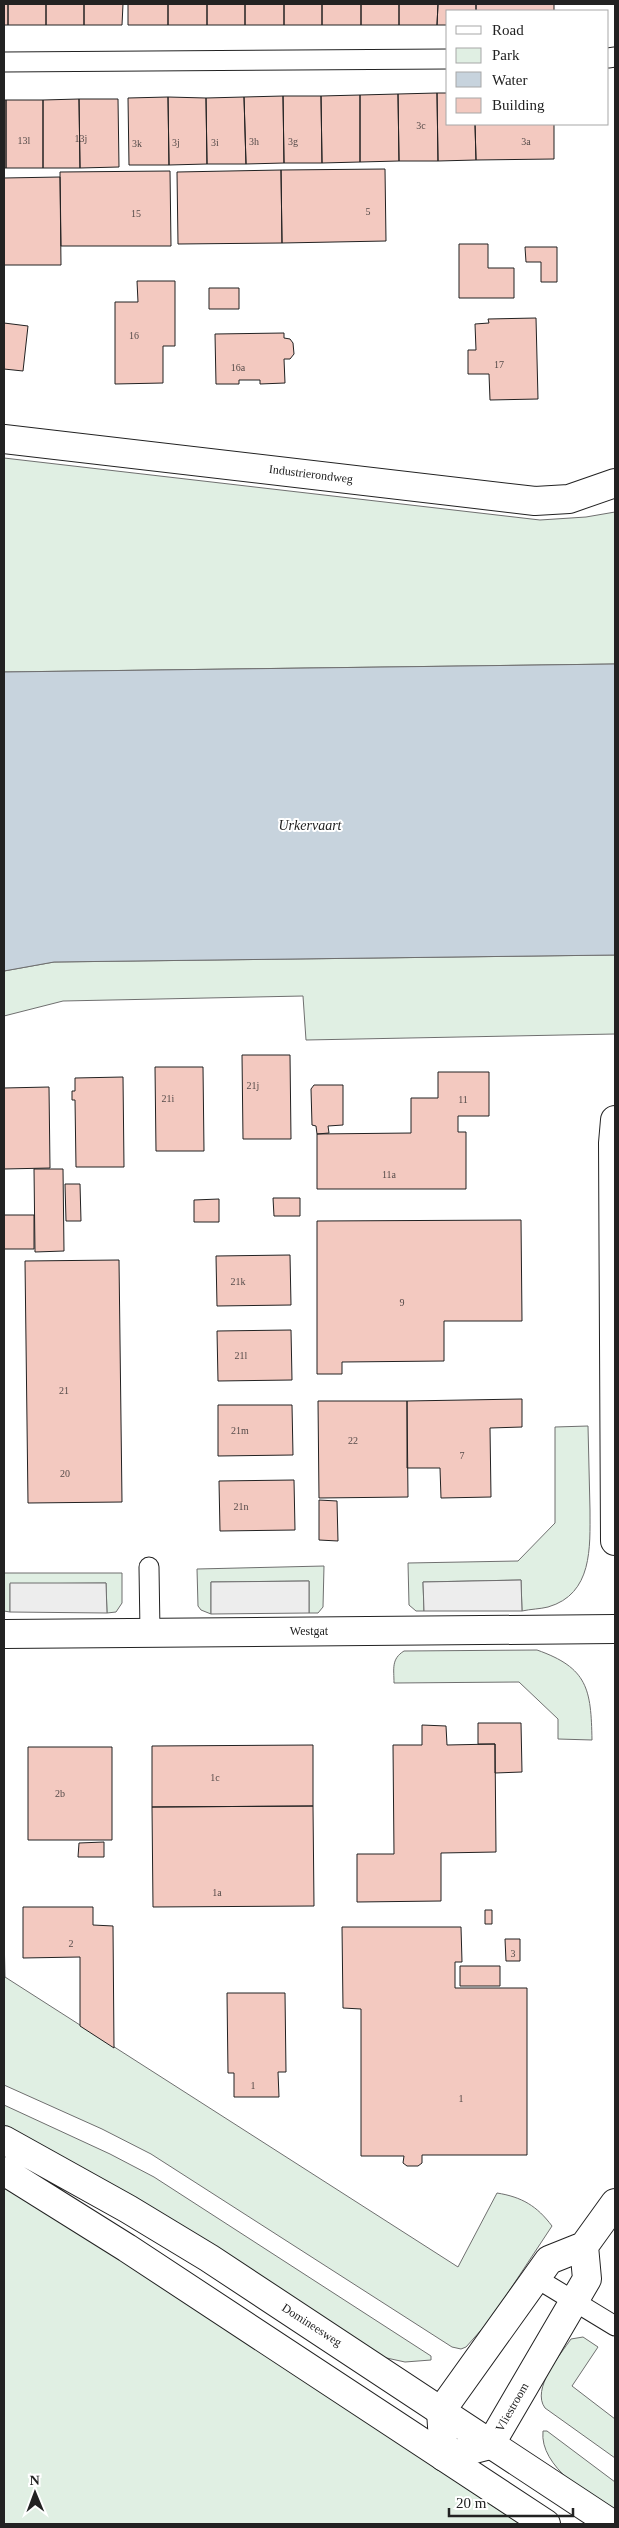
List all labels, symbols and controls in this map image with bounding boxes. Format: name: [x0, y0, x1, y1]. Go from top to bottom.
legend: [446, 10, 609, 125]
text: Road: [492, 22, 524, 38]
text: Park: [492, 47, 520, 63]
text: Water: [492, 72, 527, 88]
text: Building: [492, 97, 545, 113]
house number: 3c: [416, 120, 426, 131]
house number: 13j: [75, 133, 87, 144]
house number: 13l: [18, 135, 31, 146]
house number: 3h: [249, 136, 259, 147]
house number: 3g: [288, 136, 298, 147]
house number: 3a: [521, 136, 531, 147]
house number: 3j: [172, 137, 180, 148]
house number: 3i: [211, 137, 219, 148]
house number: 3k: [132, 138, 142, 149]
house number: 5: [366, 206, 371, 217]
house number: 15: [131, 208, 141, 219]
house number: 16: [129, 330, 139, 341]
house number: 17: [494, 359, 504, 370]
house number: 16a: [231, 362, 246, 373]
street label: Industrierondweg: [268, 462, 354, 486]
water label: Urkervaart: [279, 818, 343, 833]
house number: 21j: [247, 1080, 259, 1091]
house number: 21i: [162, 1093, 175, 1104]
house number: 11: [458, 1094, 468, 1105]
house number: 11a: [382, 1169, 397, 1180]
house number: 21k: [231, 1276, 246, 1287]
house number: 9: [400, 1297, 405, 1308]
house number: 21l: [235, 1350, 248, 1361]
house number: 21: [59, 1385, 69, 1396]
house number: 21m: [231, 1425, 249, 1436]
house number: 22: [348, 1435, 358, 1446]
house number: 7: [460, 1450, 465, 1461]
house number: 20: [60, 1468, 70, 1479]
house number: 21n: [234, 1501, 249, 1512]
street label: Westgat: [290, 1624, 329, 1638]
house number: 1c: [210, 1772, 220, 1783]
house number: 2b: [55, 1788, 65, 1799]
house number: 1a: [212, 1887, 222, 1898]
house number: 2: [69, 1938, 74, 1949]
house number: 3: [511, 1948, 516, 1959]
house number: 1: [251, 2080, 256, 2091]
house number: 1: [459, 2093, 464, 2104]
street label: Domineesweg: [279, 2300, 345, 2350]
street label: Vliestroom: [492, 2380, 532, 2434]
north arrow: [10, 2468, 60, 2518]
text: N: [30, 2473, 40, 2488]
scale bar: [449, 2486, 573, 2518]
text: 20 m: [456, 2495, 487, 2511]

